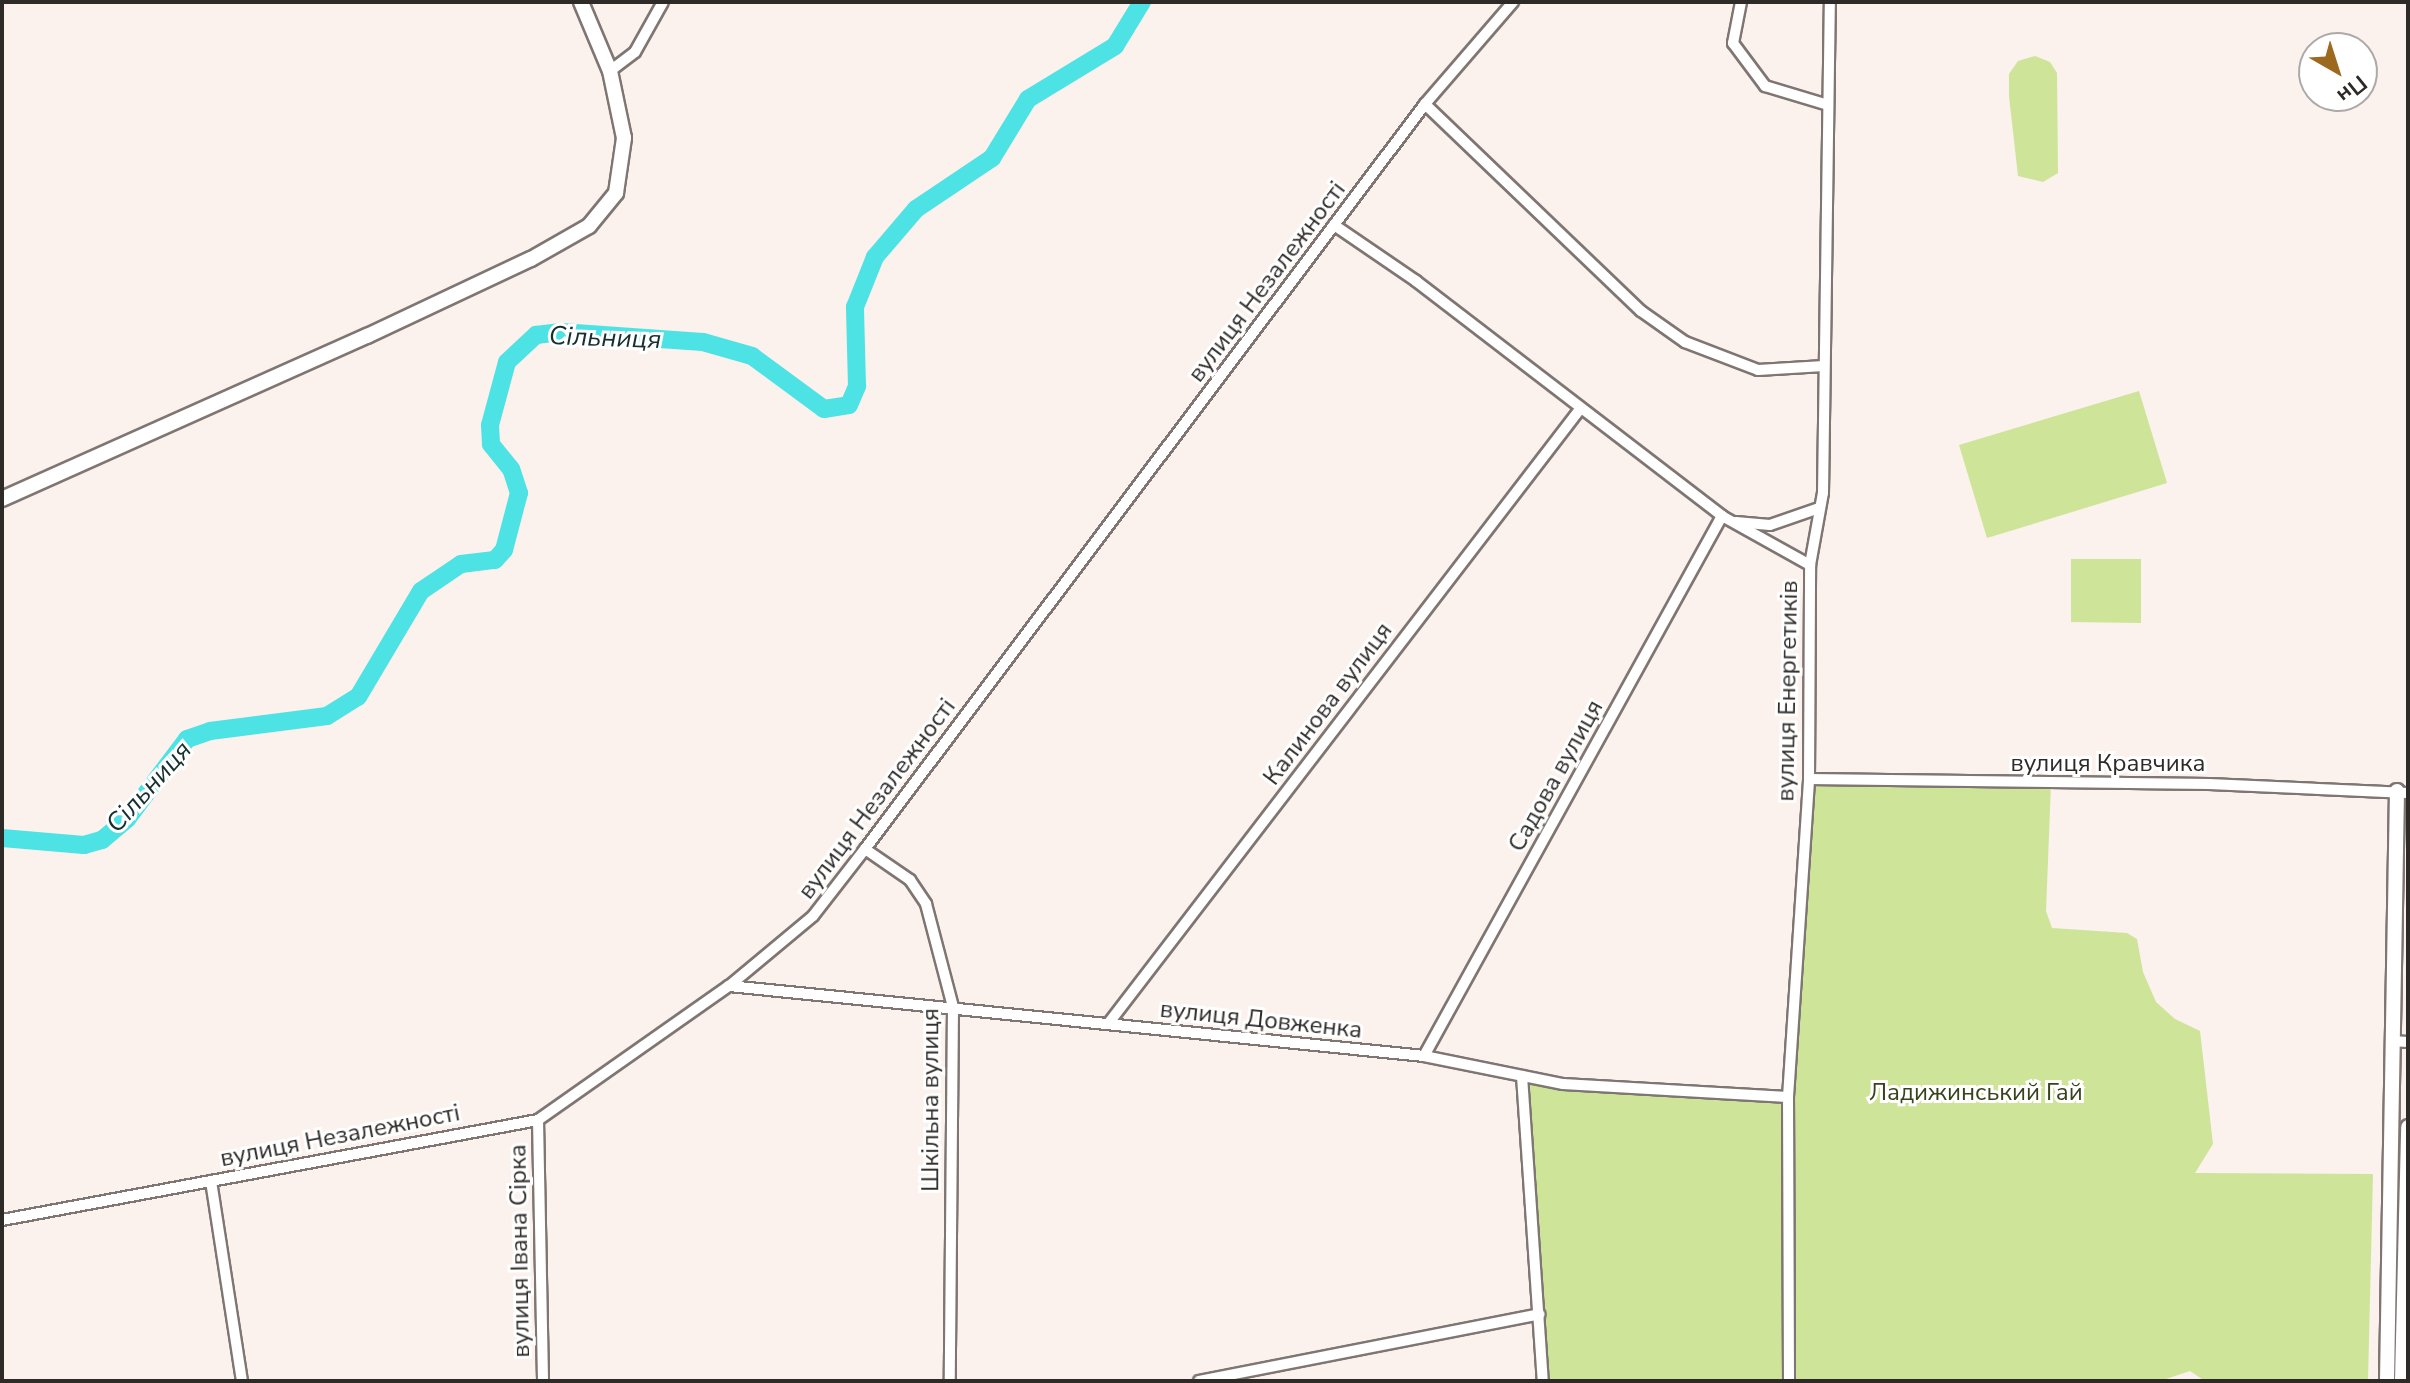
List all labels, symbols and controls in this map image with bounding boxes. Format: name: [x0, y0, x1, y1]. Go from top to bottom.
north arrow: [2298, 32, 2378, 112]
text: Пн: [2331, 68, 2373, 110]
street label: вулиця Незалежності: [1182, 176, 1352, 388]
water label: Сільниця: [548, 320, 662, 356]
street label: вулиця Енергетиків: [1772, 580, 1804, 802]
street label: Калинова вулиця: [1257, 617, 1399, 791]
street label: вулиця Незалежності: [792, 693, 962, 905]
street label: Садова вулиця: [1502, 695, 1610, 857]
water label: Сільниця: [100, 735, 198, 839]
street label: вулиця Кравчика: [2011, 750, 2205, 778]
street label: вулиця Довженка: [1158, 995, 1364, 1045]
street label: Шкільна вулиця: [917, 1008, 945, 1192]
park label: Ладижинський Гай: [1869, 1079, 2083, 1107]
street label: вулиця Незалежності: [218, 1099, 462, 1173]
street label: вулиця Івана Сірка: [504, 1144, 536, 1358]

